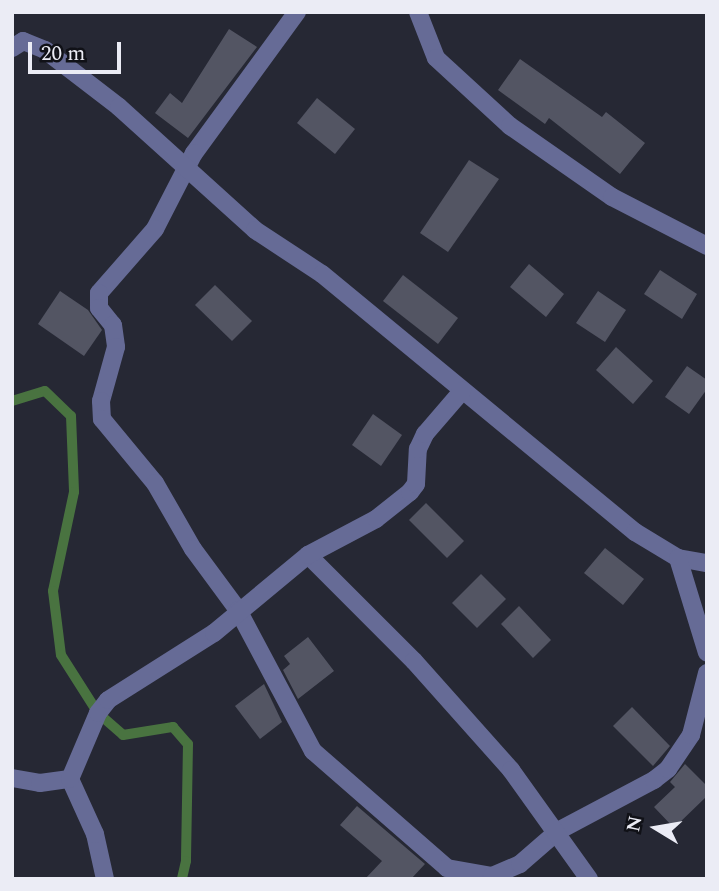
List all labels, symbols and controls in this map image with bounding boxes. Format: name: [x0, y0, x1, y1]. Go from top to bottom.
scale bar: [32, 28, 124, 72]
text: 20 m: [41, 38, 85, 70]
north arrow: [621, 793, 691, 863]
text: N: [619, 814, 651, 834]

